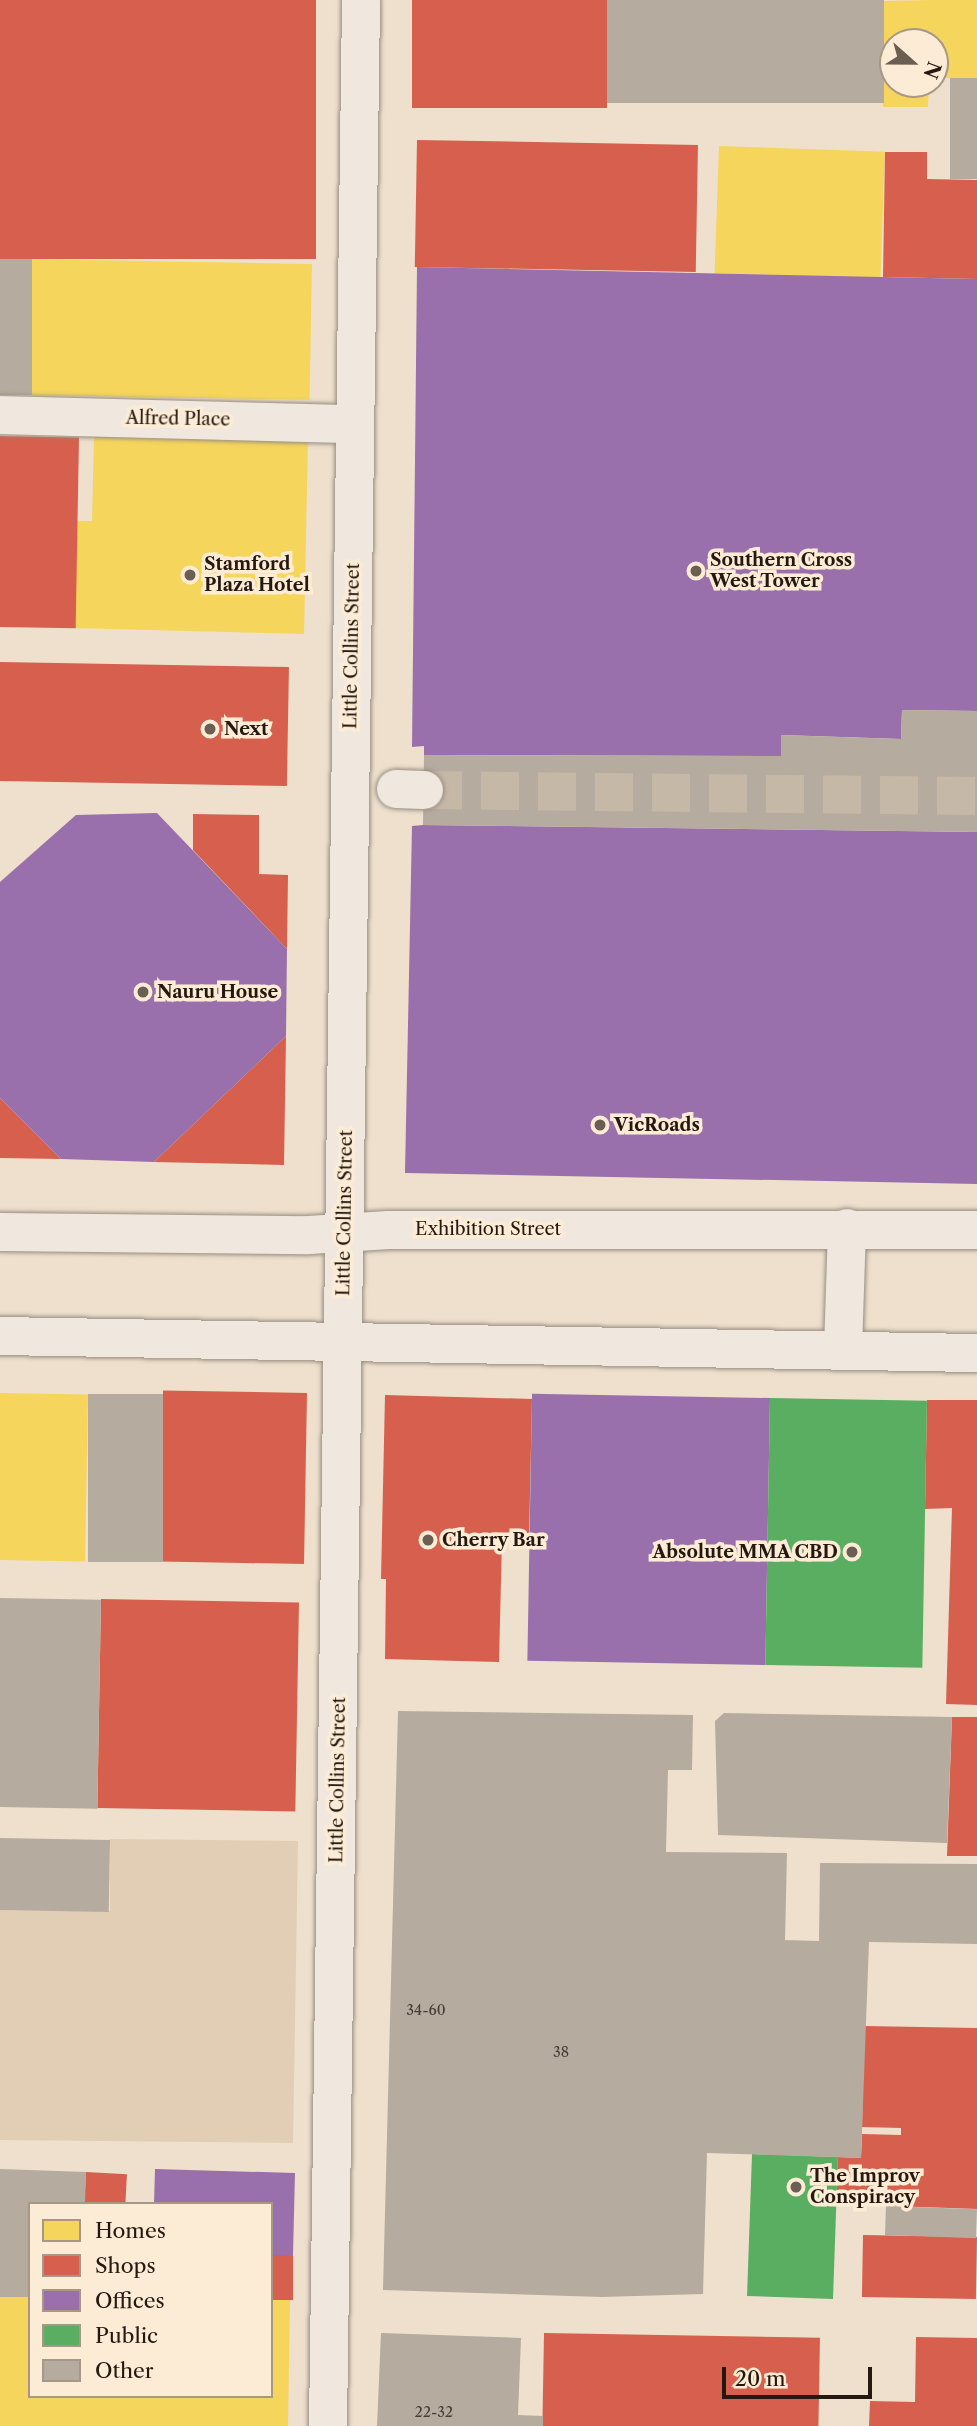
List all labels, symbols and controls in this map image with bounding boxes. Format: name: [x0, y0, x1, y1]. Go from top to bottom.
north arrow: [879, 28, 949, 98]
text: N: [919, 58, 946, 82]
street label: Alfred Place: [126, 407, 230, 431]
place label: Southern Cross West Tower: [710, 550, 852, 592]
place label: Stamford Plaza Hotel: [204, 554, 310, 596]
street label: Little Collins Street: [340, 563, 364, 729]
marker: Southern Cross West Tower: [688, 563, 704, 579]
marker: Stamford Plaza Hotel: [182, 567, 198, 583]
place label: Next: [224, 718, 268, 740]
marker: Next: [202, 721, 218, 737]
place label: Nauru House: [157, 981, 278, 1003]
marker: Nauru House: [135, 984, 151, 1000]
place label: VicRoads: [614, 1114, 700, 1136]
marker: VicRoads: [592, 1117, 608, 1133]
street label: Little Collins Street: [333, 1130, 357, 1296]
street label: Exhibition Street: [415, 1218, 561, 1240]
place label: Cherry Bar: [442, 1529, 545, 1551]
marker: Cherry Bar: [420, 1532, 436, 1548]
place label: Absolute MMA CBD: [652, 1541, 838, 1563]
marker: Absolute MMA CBD: [844, 1544, 860, 1560]
street label: Little Collins Street: [326, 1697, 350, 1863]
house number: 34-60: [406, 2002, 446, 2018]
house number: 38: [553, 2044, 569, 2060]
place label: The Improv Conspiracy: [810, 2166, 920, 2208]
marker: The Improv Conspiracy: [788, 2179, 804, 2195]
legend: [28, 2202, 273, 2398]
text: Homes: [95, 2218, 166, 2243]
text: Shops: [95, 2253, 156, 2278]
text: Offices: [95, 2288, 165, 2313]
text: Public: [95, 2323, 158, 2348]
scale bar: [725, 2352, 876, 2396]
text: Other: [95, 2358, 154, 2383]
text: 20 m: [735, 2366, 786, 2391]
house number: 22-32: [415, 2404, 453, 2420]

